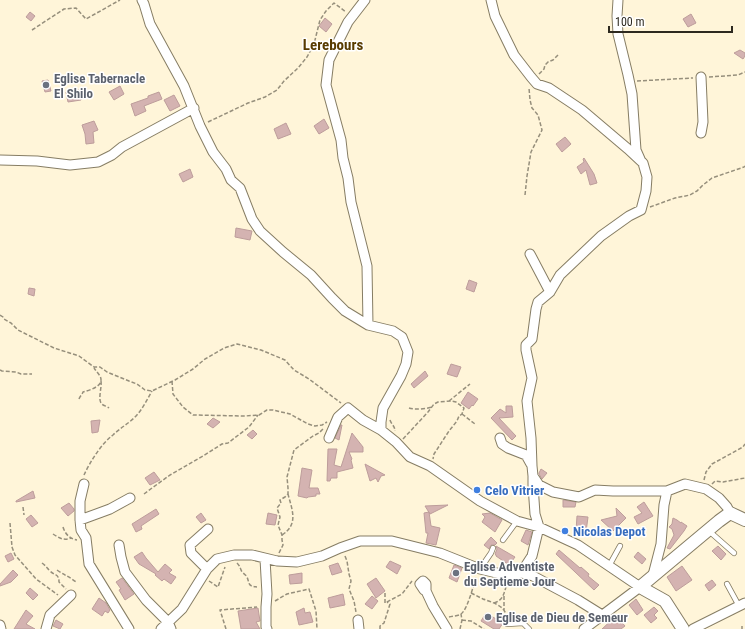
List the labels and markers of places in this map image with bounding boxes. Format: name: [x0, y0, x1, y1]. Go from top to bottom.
place label: Eglise Tabernacle El Shilo: [54, 71, 145, 101]
marker: Eglise Tabernacle El Shilo: [41, 80, 51, 90]
place label: Celo Vitrier: [485, 483, 545, 498]
marker: Celo Vitrier: [472, 485, 482, 495]
place label: Nicolas Depot: [573, 524, 645, 539]
marker: Nicolas Depot: [560, 526, 570, 536]
place label: Eglise Adventiste du Septieme Jour: [464, 559, 556, 589]
marker: Eglise Adventiste du Septieme Jour: [451, 568, 461, 578]
place label: Eglise de Dieu de Semeur: [496, 610, 629, 625]
marker: Eglise de Dieu de Semeur: [483, 612, 493, 622]

